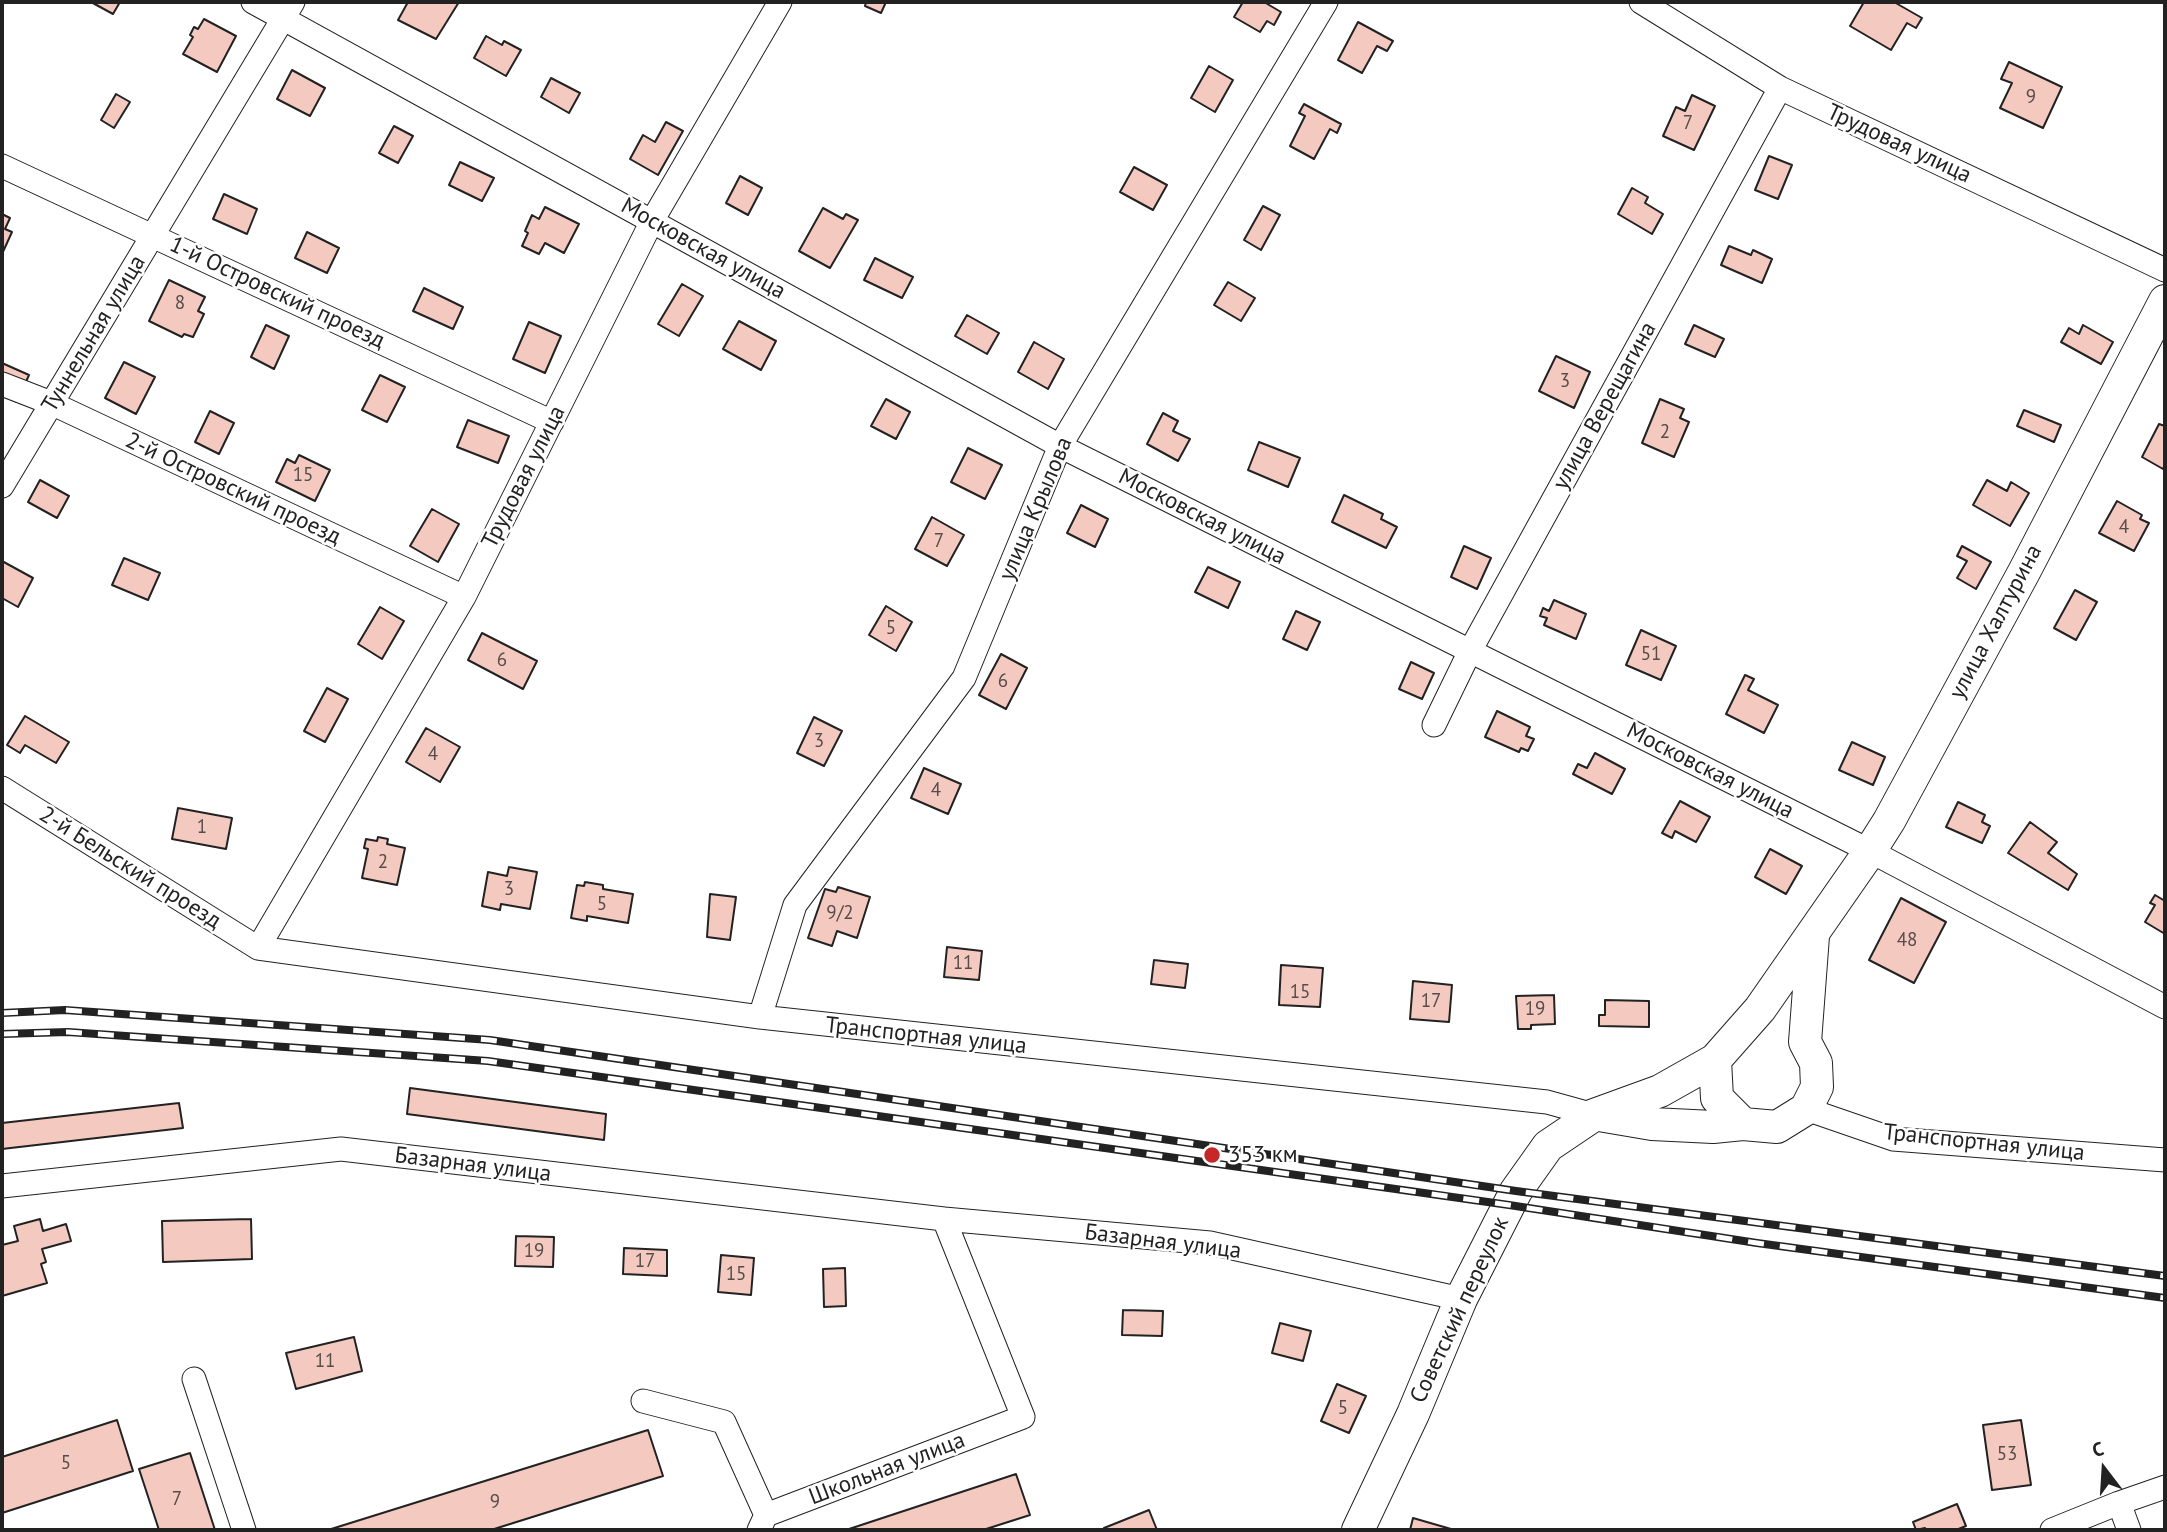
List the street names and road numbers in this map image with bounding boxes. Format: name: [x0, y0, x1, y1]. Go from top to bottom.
street label: Трудовая улица: [1822, 99, 1976, 189]
street label: Московская улица: [616, 192, 790, 306]
street label: 1-й Островский проезд: [165, 231, 389, 355]
street label: Туннельная улица: [36, 251, 152, 417]
street label: улица Верещагина: [1547, 317, 1663, 495]
street label: Трудовая улица: [476, 401, 572, 553]
street label: 2-й Островский проезд: [121, 427, 345, 551]
street label: улица Крылова: [993, 433, 1079, 585]
street label: Московская улица: [1114, 463, 1290, 571]
street label: улица Халтурина: [1944, 540, 2048, 704]
street label: Московская улица: [1622, 717, 1798, 825]
street label: 2-й Бельский проезд: [34, 801, 226, 935]
street label: Транспортная улица: [824, 1012, 1028, 1060]
street label: Транспортная улица: [1882, 1119, 2086, 1167]
street label: Базарная улица: [393, 1142, 553, 1188]
street label: Советский переулок: [1405, 1213, 1515, 1407]
street label: Базарная улица: [1083, 1219, 1243, 1265]
street label: Школьная улица: [805, 1427, 969, 1511]

